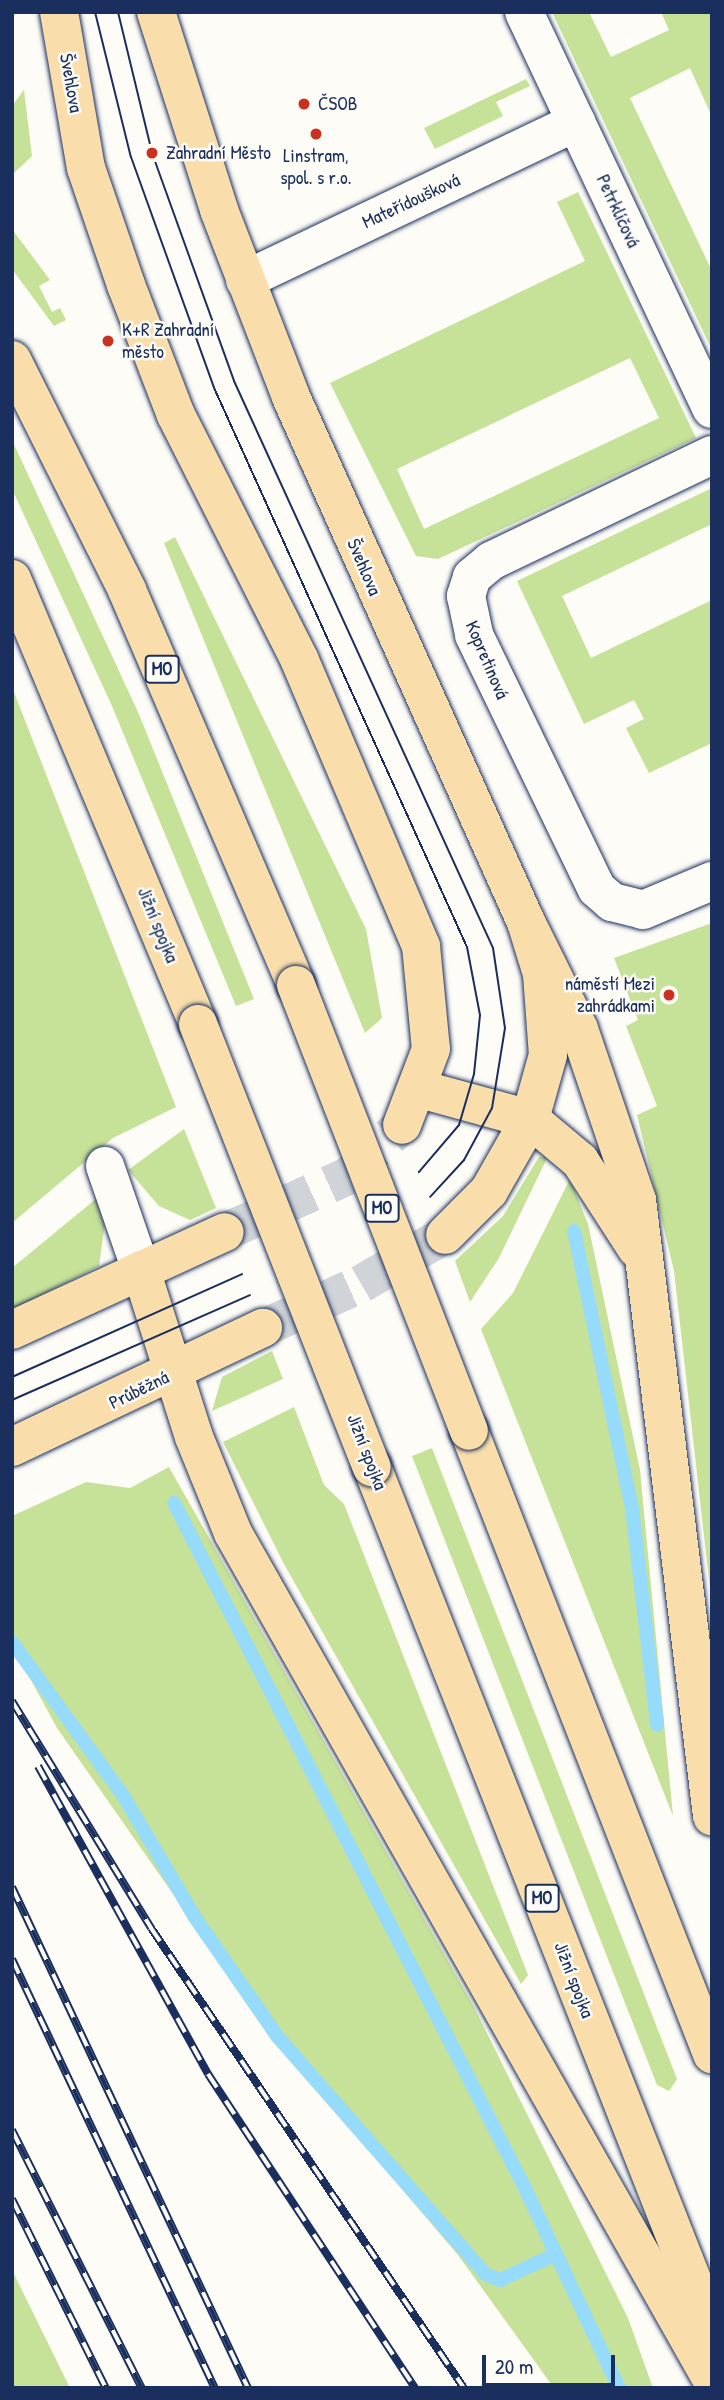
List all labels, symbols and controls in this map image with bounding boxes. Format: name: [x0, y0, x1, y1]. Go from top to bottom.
street label: Švehlova: [55, 52, 87, 114]
place label: ČSOB: [318, 93, 357, 115]
marker: ČSOB: [296, 96, 312, 112]
marker: Linstram, spol. s r.o.: [308, 126, 324, 142]
place label: Zahradní Město: [166, 142, 271, 164]
marker: Zahradní Město: [144, 145, 160, 161]
place label: Linstram, spol. s r.o.: [280, 145, 352, 189]
street label: Mateřídoušková: [359, 168, 463, 234]
street label: Petrklíčová: [591, 171, 645, 251]
place label: K+R Zahradní město: [122, 319, 214, 363]
marker: K+R Zahradní město: [100, 333, 116, 349]
street label: Švehlova: [342, 535, 386, 599]
street label: Kopretinová: [460, 617, 514, 703]
road number: MO: [144, 654, 180, 684]
street label: Jižní spojka: [133, 884, 183, 966]
place label: náměstí Mezi zahrádkami: [565, 973, 655, 1017]
marker: náměstí Mezi zahrádkami: [661, 987, 677, 1003]
road number: MO: [364, 1194, 400, 1223]
street label: Průběžná: [105, 1366, 173, 1414]
street label: Jižní spojka: [342, 1411, 392, 1493]
road number: MO: [524, 1884, 560, 1912]
street label: Jižní spojka: [549, 1939, 599, 2021]
scale bar: [486, 2340, 619, 2384]
text: 20 m: [495, 2352, 533, 2381]

